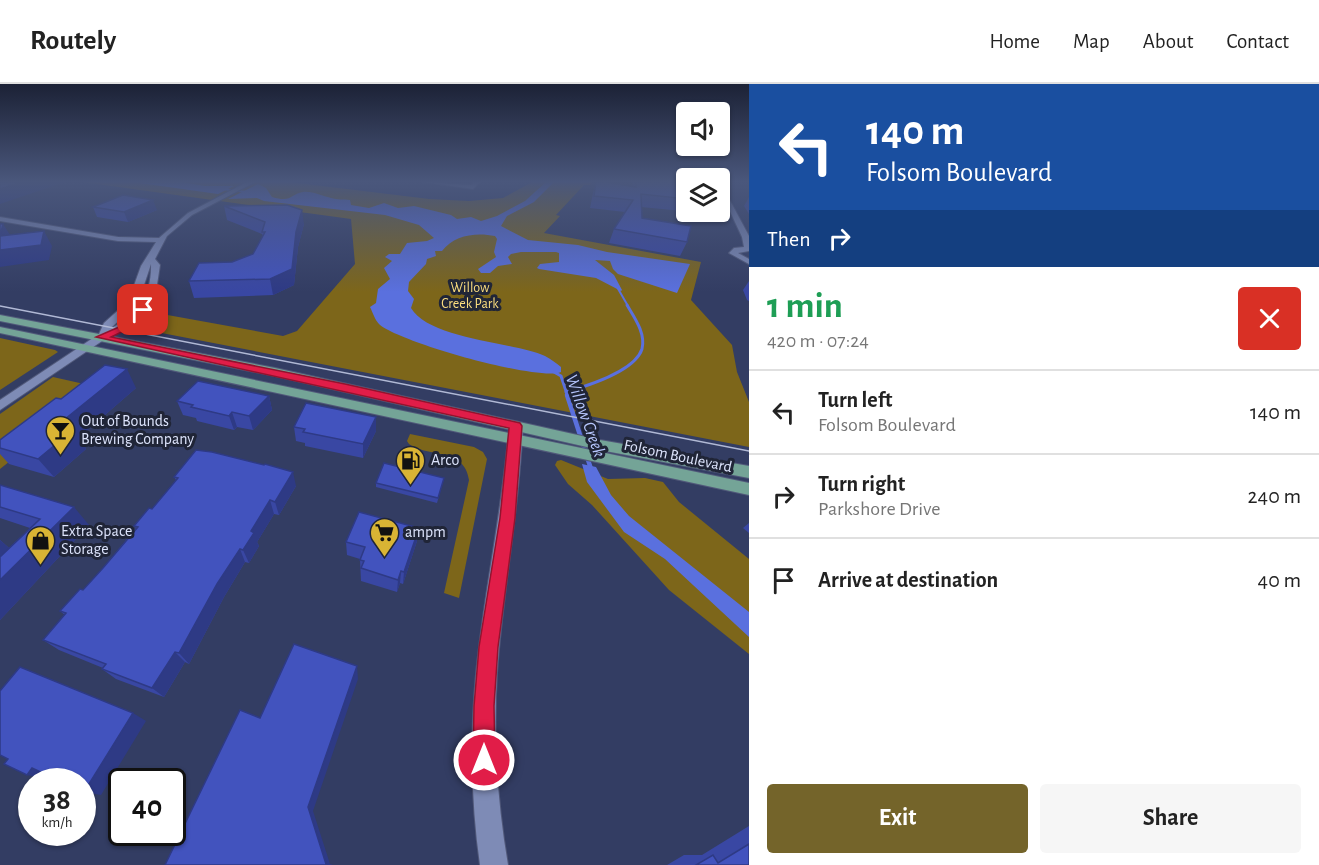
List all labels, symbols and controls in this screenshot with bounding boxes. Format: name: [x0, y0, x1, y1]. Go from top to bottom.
text: Routely: [30, 27, 116, 55]
text: Home: [989, 31, 1040, 52]
text: Map: [1073, 31, 1110, 52]
text: About: [1143, 31, 1193, 52]
text: Contact: [1226, 31, 1289, 52]
map controls: [676, 102, 730, 222]
button: sound: [676, 102, 730, 156]
icon: left: [767, 108, 845, 186]
text: 140 m: [866, 110, 964, 152]
text: Folsom Boulevard: [866, 159, 1052, 186]
button: layers: [676, 168, 730, 222]
icon: right: [823, 222, 856, 255]
text: Then: [767, 228, 811, 250]
park label: Willow Creek Park: [441, 281, 499, 311]
pin: [117, 284, 168, 335]
button: close: [1238, 287, 1301, 350]
text: 1 min: [767, 288, 843, 324]
icon: arrive: [126, 293, 159, 326]
text: 420 m · 07:24: [767, 331, 869, 351]
water label: Willow Creek: [562, 372, 608, 460]
text: Turn left: [818, 389, 892, 411]
icon: left: [767, 396, 800, 429]
text: 140 m: [1250, 401, 1301, 423]
place label: Out of Bounds Brewing Company: [81, 413, 194, 448]
bar icon: Out of Bounds Brewing Company: [44, 414, 76, 456]
text: Folsom Boulevard: [818, 415, 956, 435]
street label: Folsom Boulevard: [622, 437, 734, 475]
fuel station icon: Arco: [394, 444, 426, 486]
place label: Arco: [431, 452, 459, 468]
text: Turn right: [818, 473, 905, 495]
icon: right: [767, 480, 800, 513]
text: 240 m: [1248, 485, 1301, 507]
text: Parkshore Drive: [818, 499, 941, 519]
supermarket icon: ampm: [368, 516, 400, 558]
place label: Extra Space Storage: [61, 523, 132, 557]
shop icon: Extra Space Storage: [24, 524, 56, 566]
place label: ampm: [405, 524, 446, 540]
icon: arrive: [767, 564, 800, 597]
text: Arrive at destination: [818, 569, 998, 591]
text: 40 m: [1258, 569, 1301, 591]
position arrow: [452, 728, 516, 792]
speed limit sign: 40: [108, 768, 186, 846]
button: Exit: [767, 784, 1028, 853]
button: Share: [1040, 784, 1301, 853]
text: 38: [43, 785, 71, 815]
text: km/h: [42, 815, 72, 830]

